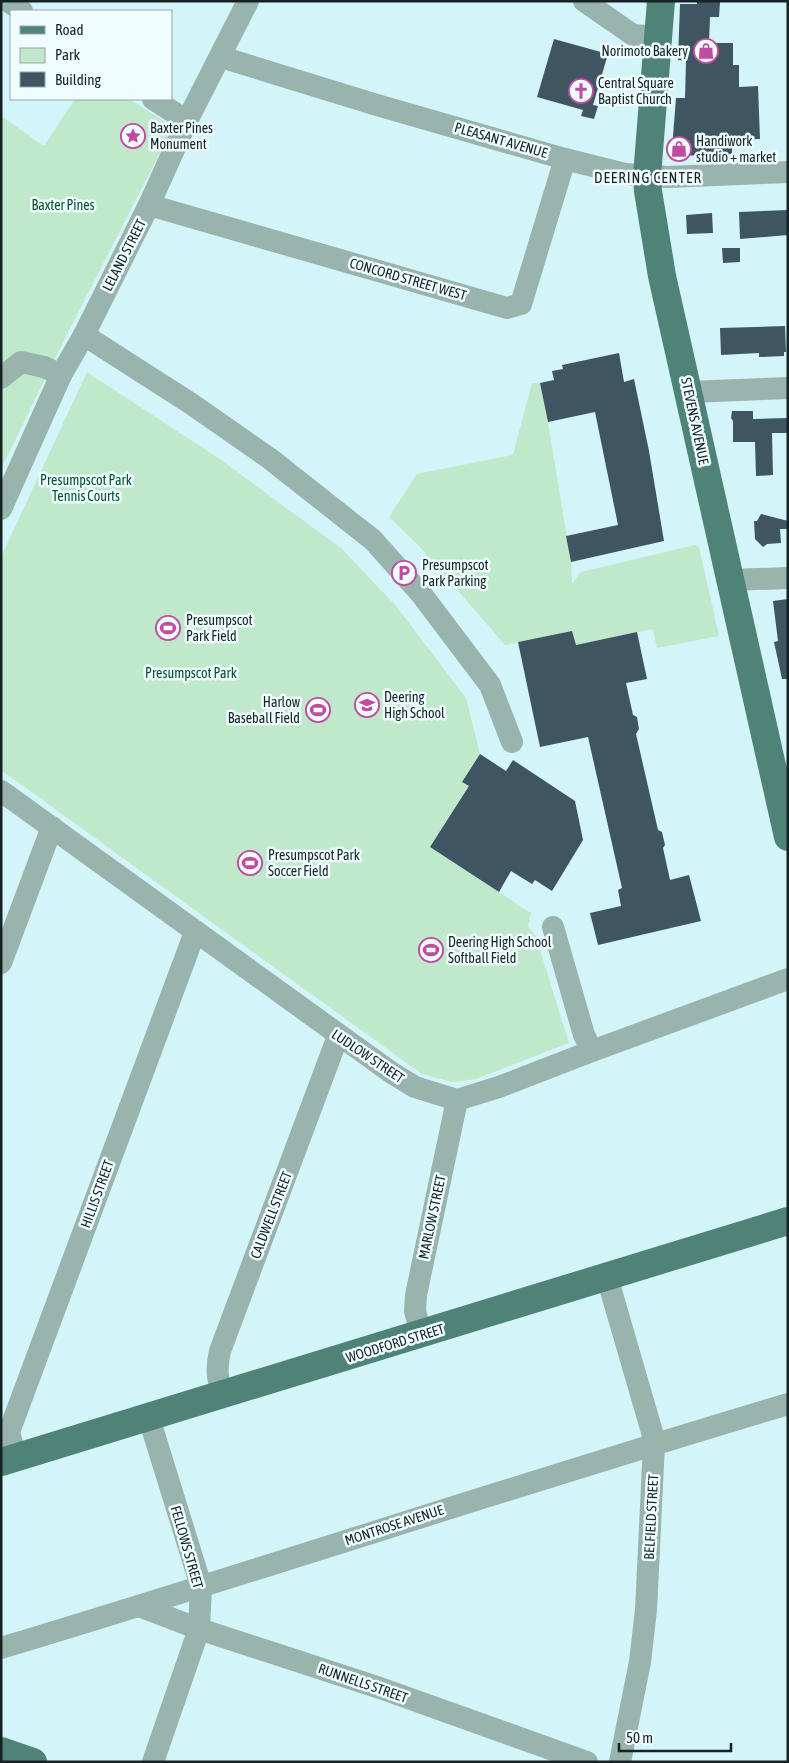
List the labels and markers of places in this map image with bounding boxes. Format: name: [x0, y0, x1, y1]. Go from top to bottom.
shop icon: Norimoto Bakery: [693, 38, 719, 64]
place label: Norimoto Bakery: [601, 43, 688, 59]
place label: Central Square Baptist Church: [598, 75, 674, 107]
church icon: Central Square Baptist Church: [568, 78, 594, 104]
place label: Baxter Pines Monument: [150, 120, 213, 152]
place icon: Baxter Pines Monument: [120, 123, 146, 149]
place label: Handiwork studio + market: [696, 133, 776, 165]
shop icon: Handiwork studio + market: [666, 136, 692, 162]
place label: Presumpscot Park Parking: [422, 557, 489, 589]
parking icon: Presumpscot Park Parking: [391, 560, 417, 586]
place label: Presumpscot Park Field: [186, 612, 253, 644]
sports icon: Presumpscot Park Field: [155, 615, 181, 641]
place label: Deering High School: [384, 689, 445, 721]
school or university icon: Deering High School: [354, 692, 380, 718]
place label: Harlow Baseball Field: [228, 694, 301, 726]
sports icon: Harlow Baseball Field: [305, 697, 331, 723]
place label: Presumpscot Park Soccer Field: [268, 847, 360, 879]
sports icon: Presumpscot Park Soccer Field: [237, 850, 263, 876]
place label: Deering High School Softball Field: [448, 934, 552, 966]
sports icon: Deering High School Softball Field: [418, 937, 444, 963]

